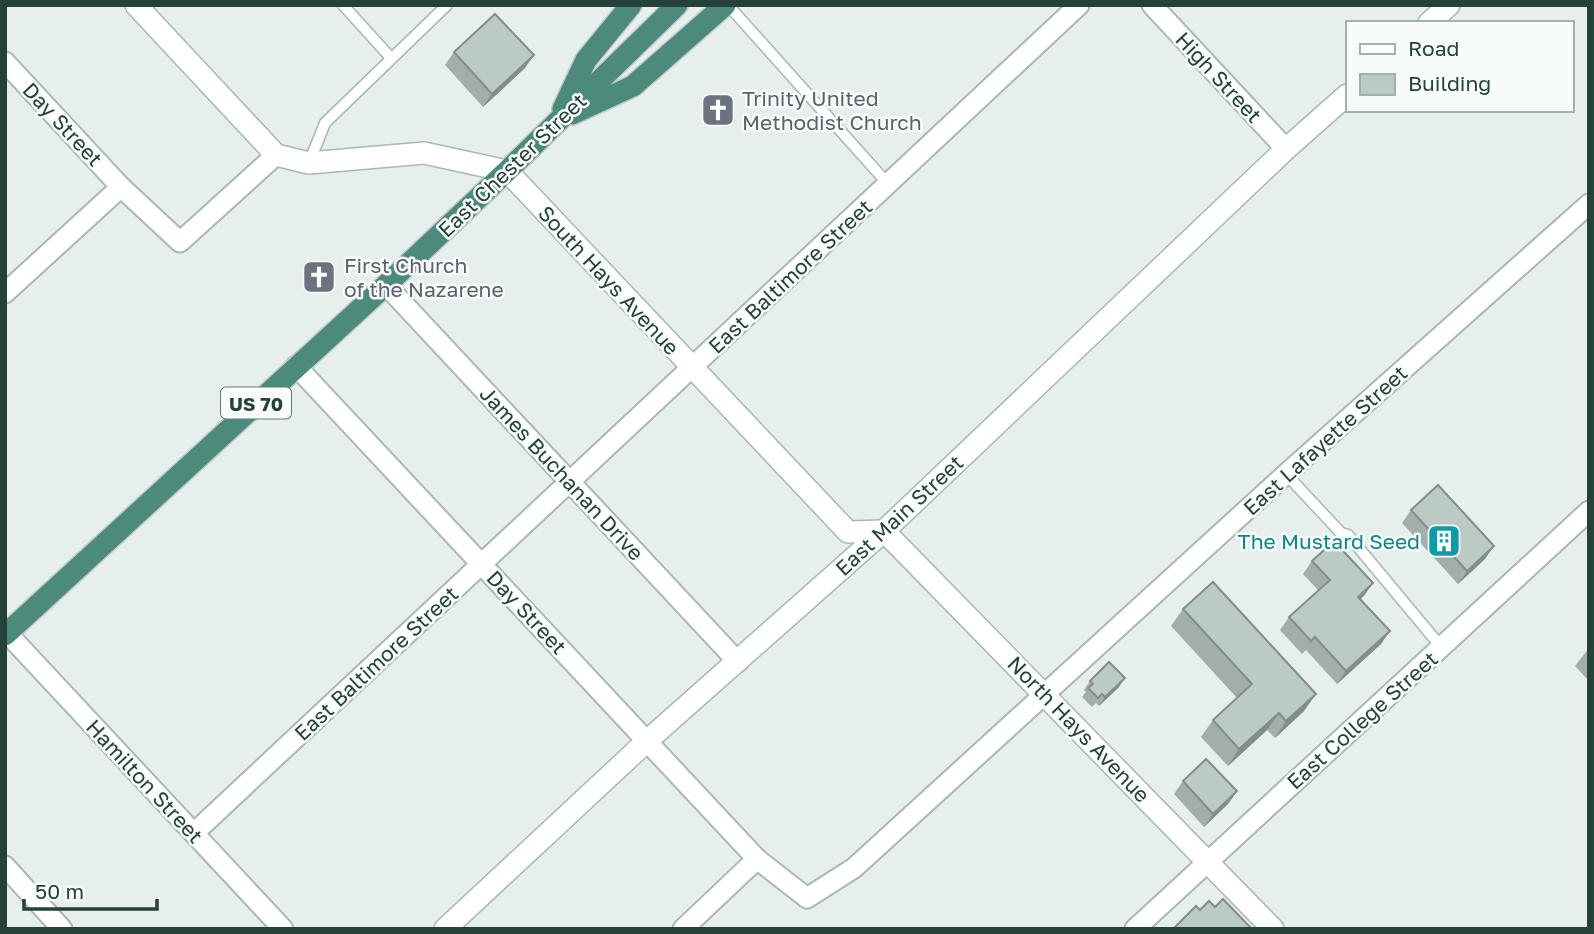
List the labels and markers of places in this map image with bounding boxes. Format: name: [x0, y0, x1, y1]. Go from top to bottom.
place label: Trinity United Methodist Church: [742, 85, 922, 135]
church icon: Trinity United Methodist Church: [699, 91, 737, 129]
place label: First Church of the Nazarene: [344, 252, 504, 302]
church icon: First Church of the Nazarene: [300, 258, 338, 296]
building icon: The Mustard Seed: [1425, 522, 1463, 560]
place label: The Mustard Seed: [1238, 528, 1420, 554]

